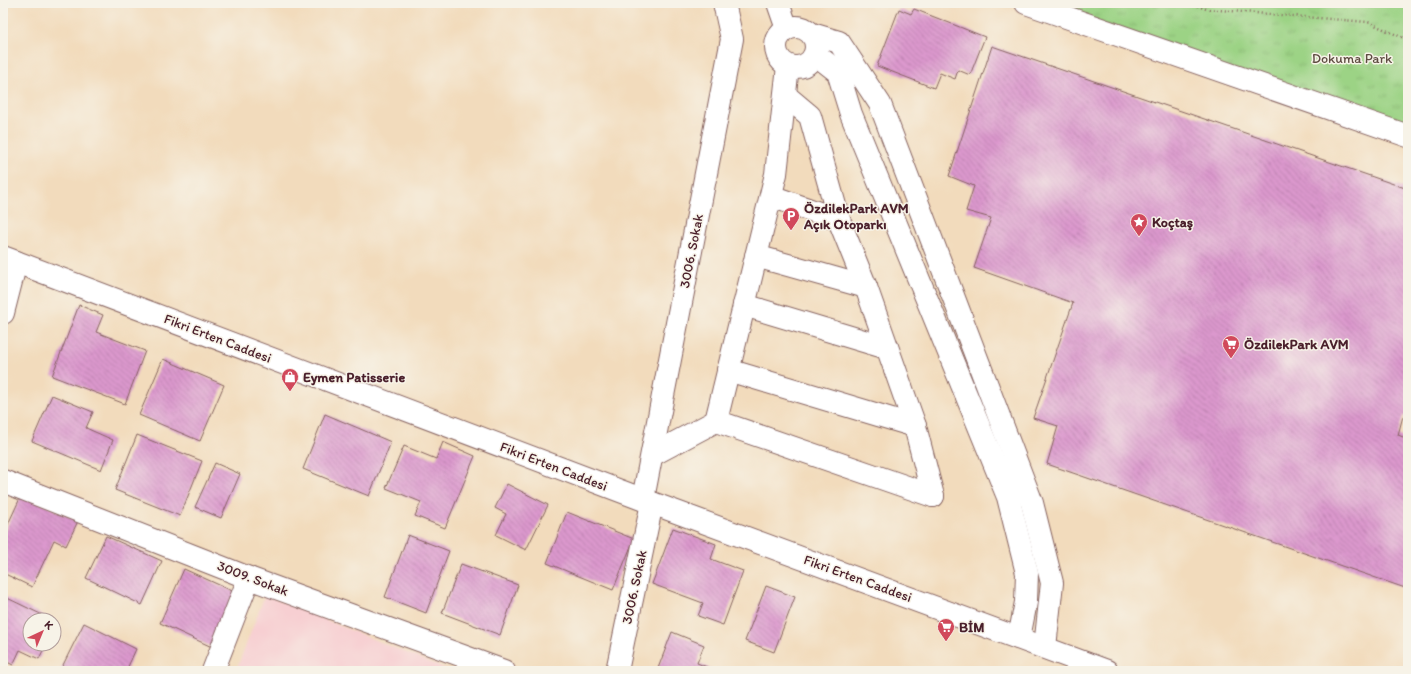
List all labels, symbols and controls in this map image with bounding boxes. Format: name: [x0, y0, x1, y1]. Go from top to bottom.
park label: Dokuma Park: [1312, 50, 1393, 67]
place label: ÖzdilekPark AVM Açık Otoparkı: [803, 200, 909, 233]
parking icon: ÖzdilekPark AVM Açık Otoparkı: [781, 206, 801, 231]
place icon: Koçtaş: [1129, 212, 1149, 237]
street label: 3006. Sokak: [676, 213, 707, 290]
place label: Koçtaş: [1152, 214, 1193, 231]
street label: Fikri Erten Caddesi: [162, 310, 274, 367]
supermarket icon: ÖzdilekPark AVM: [1221, 334, 1241, 359]
place label: ÖzdilekPark AVM: [1244, 336, 1349, 353]
shop icon: Eymen Patisserie: [280, 367, 300, 392]
place label: Eymen Patisserie: [303, 369, 405, 386]
street label: Fikri Erten Caddesi: [498, 438, 610, 495]
street label: 3006. Sokak: [618, 549, 651, 626]
street label: Fikri Erten Caddesi: [801, 551, 914, 606]
street label: 3009. Sokak: [215, 557, 291, 600]
north arrow: [22, 612, 62, 652]
supermarket icon: BİM: [936, 617, 956, 642]
text: K: [42, 618, 56, 633]
place label: BİM: [959, 619, 985, 636]

